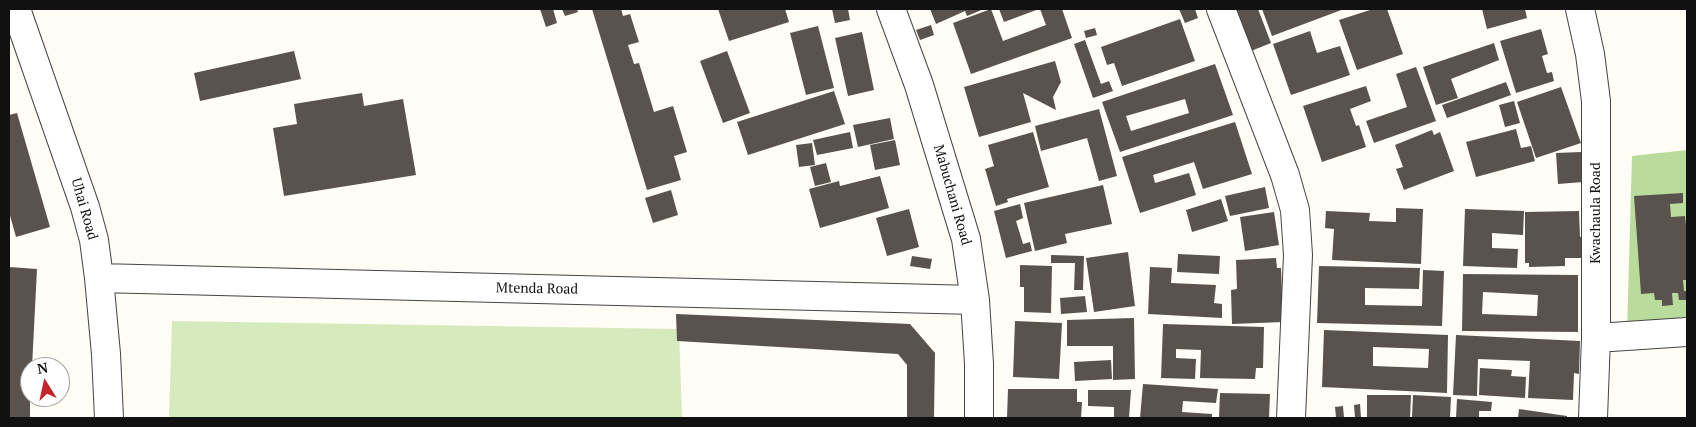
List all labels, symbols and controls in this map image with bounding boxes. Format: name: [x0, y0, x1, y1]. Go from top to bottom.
street label: Mabuchani Road: [930, 143, 974, 247]
street label: Kwachaula Road: [1588, 162, 1604, 264]
street label: Uhai Road: [67, 176, 101, 242]
street label: Mtenda Road: [496, 280, 578, 298]
north arrow: [20, 357, 70, 407]
text: N: [36, 357, 49, 378]

